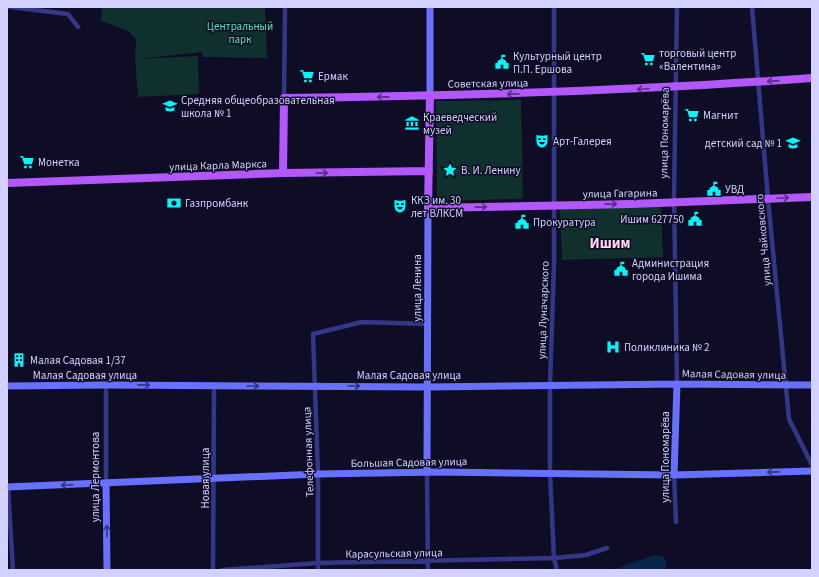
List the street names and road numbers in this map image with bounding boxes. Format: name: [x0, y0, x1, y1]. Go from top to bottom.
street label: Советская улица: [448, 75, 528, 92]
street label: улица Пономарёва: [656, 87, 673, 179]
street label: улица Карла Маркса: [169, 156, 267, 175]
street label: улица Гагарина: [582, 185, 658, 202]
street label: улица Чайковского: [752, 193, 775, 287]
street label: улица Ленина: [410, 254, 425, 322]
street label: улица Луначарского: [534, 261, 553, 359]
street label: Малая Садовая улица: [682, 366, 786, 383]
street label: Малая Садовая улица: [33, 368, 137, 383]
street label: Малая Садовая улица: [357, 368, 461, 383]
street label: Телефонная улица: [299, 406, 318, 498]
street label: улица Пономарёва: [658, 411, 673, 503]
street label: улица Лермонтова: [88, 432, 103, 522]
street label: Новая улица: [198, 448, 213, 508]
street label: Большая Садовая улица: [351, 454, 467, 471]
street label: Карасульская улица: [345, 545, 443, 562]

